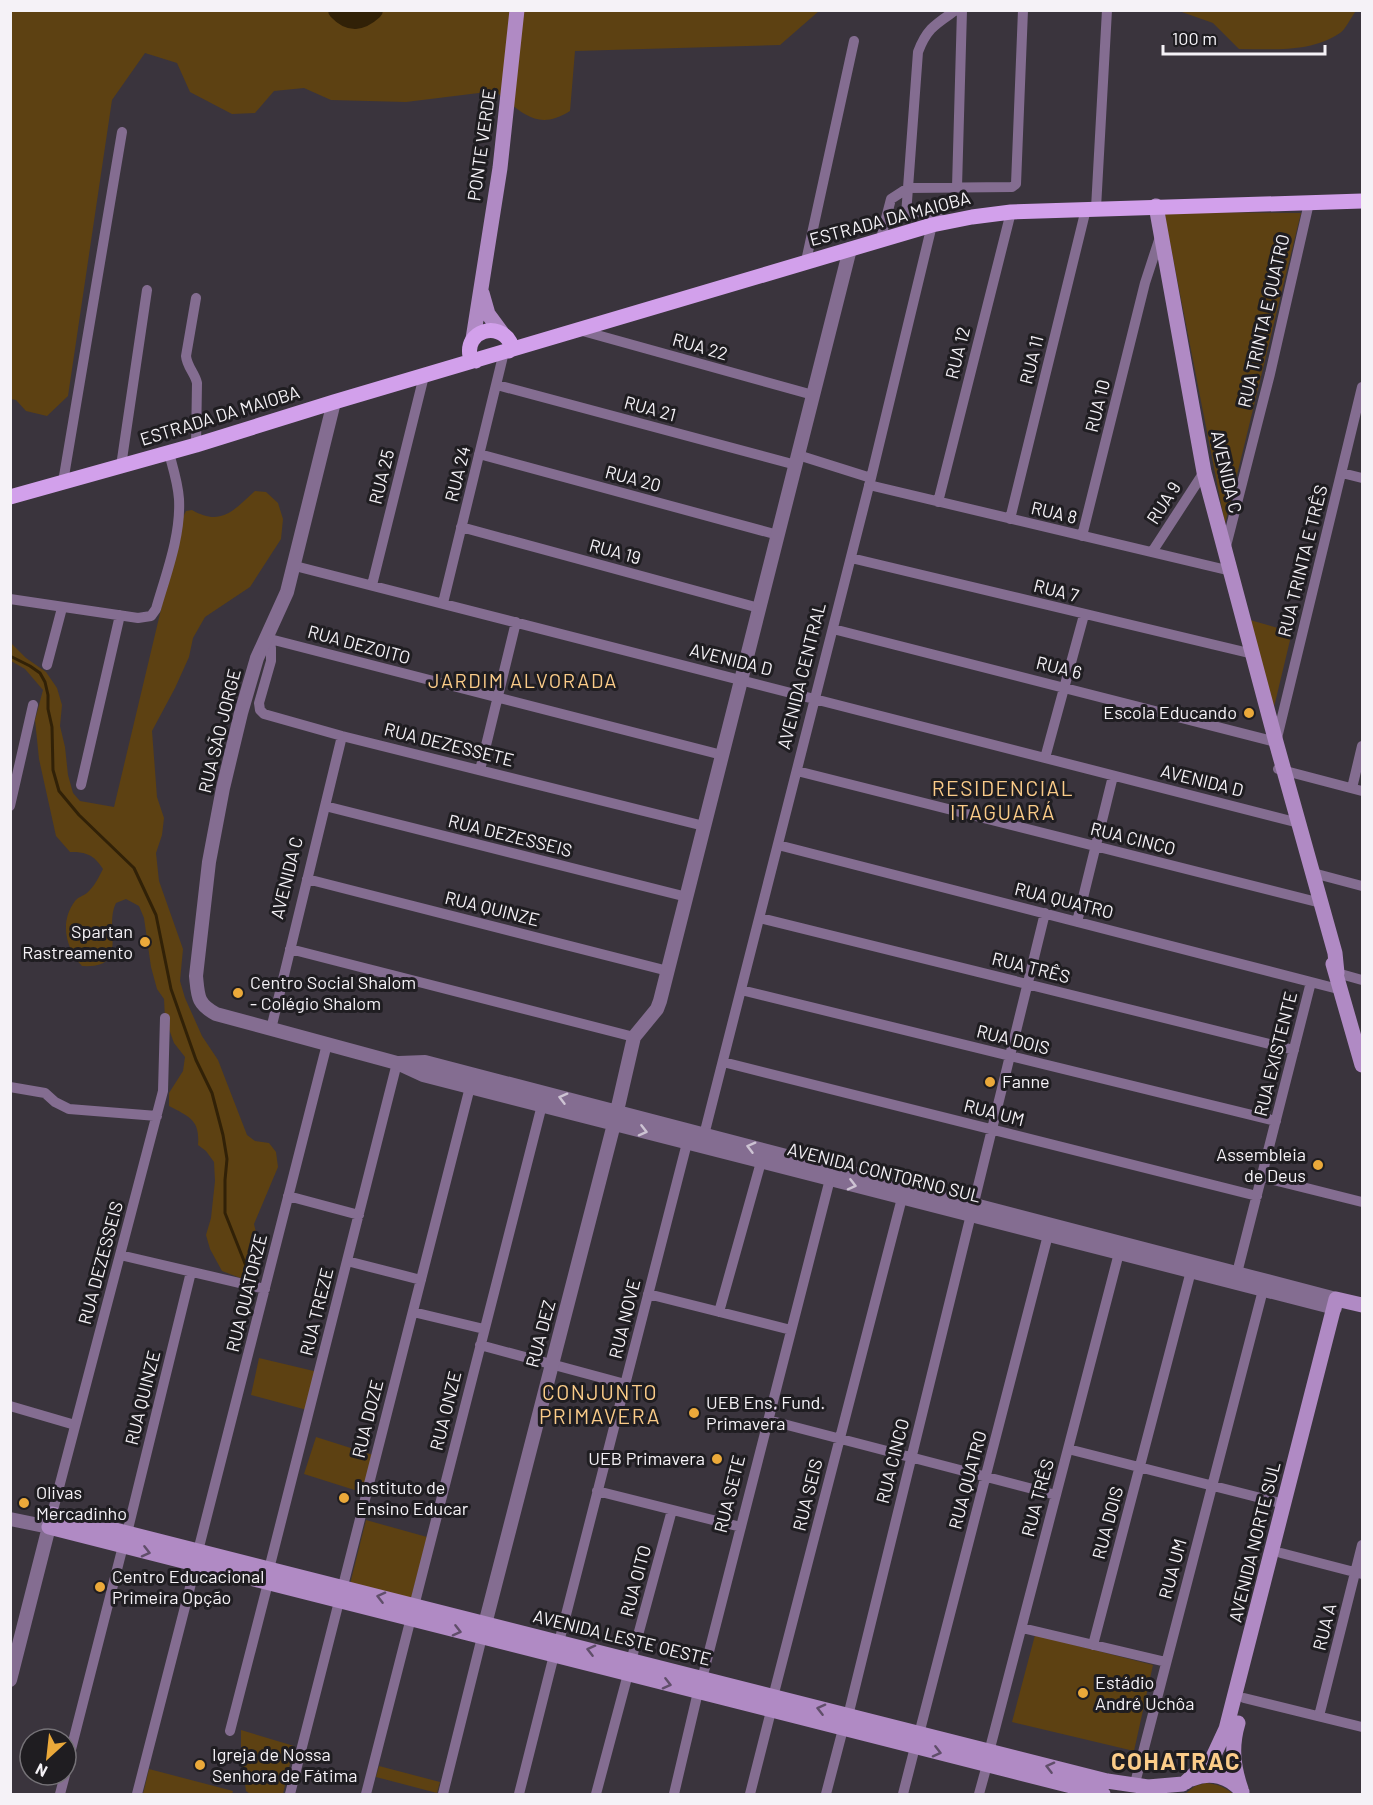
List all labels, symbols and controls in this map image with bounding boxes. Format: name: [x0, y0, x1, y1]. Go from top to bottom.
scale bar: [1163, 18, 1325, 56]
text: 100 m: [1172, 27, 1217, 49]
street label: PONTE VERDE: [462, 87, 500, 202]
street label: ESTRADA DA MAIOBA: [807, 186, 973, 250]
street label: RUA TRINTA E QUATRO: [1232, 232, 1294, 410]
street label: RUA 12: [940, 324, 974, 381]
street label: RUA 22: [670, 328, 730, 364]
street label: RUA 11: [1014, 333, 1048, 387]
street label: RUA 10: [1080, 377, 1114, 434]
street label: ESTRADA DA MAIOBA: [137, 380, 302, 450]
street label: RUA 21: [622, 391, 679, 425]
street label: AVENIDA C: [1207, 428, 1247, 515]
street label: RUA 24: [440, 444, 475, 504]
street label: RUA 25: [364, 447, 398, 507]
street label: RUA 20: [603, 460, 664, 496]
street label: RUA 9: [1141, 477, 1185, 528]
street label: RUA TRINTA E TRÊS: [1272, 482, 1332, 639]
street label: RUA 8: [1029, 496, 1079, 528]
street label: RUA 19: [587, 534, 644, 568]
street label: RUA 7: [1031, 574, 1081, 606]
street label: AVENIDA CENTRAL: [772, 600, 830, 751]
street label: RUA DEZOITO: [306, 620, 413, 668]
street label: AVENIDA D: [688, 638, 775, 680]
street label: RUA 6: [1034, 651, 1084, 683]
street label: RUA SÃO JORGE: [193, 666, 245, 795]
district label: JARDIM ALVORADA: [428, 668, 618, 692]
place label: Escola Educando: [1103, 701, 1237, 723]
marker: Escola Educando: [1242, 706, 1256, 720]
street label: RUA DEZESSETE: [382, 717, 516, 771]
street label: AVENIDA D: [1159, 759, 1246, 801]
district label: RESIDENCIAL ITAGUARÁ: [932, 775, 1074, 824]
street label: RUA DEZESSEIS: [446, 809, 574, 861]
street label: RUA CINCO: [1088, 817, 1178, 859]
street label: AVENIDA C: [265, 834, 307, 921]
street label: RUA QUATRO: [1012, 877, 1116, 923]
street label: RUA QUINZE: [443, 886, 542, 930]
place label: Spartan Rastreamento: [22, 920, 133, 963]
marker: Spartan Rastreamento: [138, 935, 152, 949]
street label: RUA TRÊS: [990, 947, 1073, 987]
place label: Centro Social Shalom - Colégio Shalom: [250, 971, 416, 1014]
marker: Centro Social Shalom - Colégio Shalom: [231, 986, 245, 1000]
street label: RUA EXISTENTE: [1249, 989, 1301, 1118]
street label: RUA DOIS: [974, 1019, 1052, 1059]
place label: Fanne: [1002, 1070, 1050, 1092]
marker: Fanne: [983, 1075, 997, 1089]
one-way arrow: [558, 1092, 568, 1105]
street label: RUA UM: [962, 1094, 1027, 1130]
one-way arrow: [637, 1124, 647, 1137]
street label: AVENIDA CONTORNO SUL: [785, 1137, 983, 1207]
one-way arrow: [746, 1141, 756, 1154]
place label: Assembleia de Deus: [1216, 1143, 1306, 1186]
marker: Assembleia de Deus: [1311, 1158, 1325, 1172]
one-way arrow: [847, 1177, 857, 1190]
street label: RUA DEZESSEIS: [73, 1199, 127, 1327]
street label: RUA QUATORZE: [221, 1231, 271, 1354]
street label: RUA TREZE: [294, 1265, 338, 1358]
street label: RUA NOVE: [603, 1277, 645, 1361]
street label: RUA DEZ: [520, 1298, 560, 1370]
street label: RUA QUINZE: [120, 1348, 164, 1447]
street label: RUA ONZE: [425, 1369, 466, 1453]
street label: RUA DOZE: [347, 1377, 387, 1460]
district label: CONJUNTO PRIMAVERA: [539, 1379, 661, 1428]
place label: UEB Ens. Fund. Primavera: [706, 1391, 825, 1434]
marker: UEB Ens. Fund. Primavera: [687, 1406, 701, 1420]
street label: RUA CINCO: [871, 1416, 913, 1506]
street label: RUA QUATRO: [943, 1428, 991, 1531]
place label: UEB Primavera: [588, 1447, 705, 1469]
street label: RUA SETE: [709, 1452, 749, 1535]
marker: UEB Primavera: [710, 1452, 724, 1466]
street label: RUA SEIS: [787, 1456, 827, 1533]
street label: RUA TRÊS: [1016, 1456, 1058, 1539]
street label: AVENIDA NORTE SUL: [1223, 1459, 1285, 1624]
place label: Instituto de Ensino Educar: [356, 1476, 469, 1519]
place label: Olivas Mercadinho: [36, 1481, 127, 1524]
street label: RUA DOIS: [1087, 1484, 1127, 1562]
marker: Instituto de Ensino Educar: [337, 1491, 351, 1505]
marker: Olivas Mercadinho: [17, 1496, 31, 1510]
street label: RUA UM: [1153, 1536, 1191, 1601]
street label: RUA OITO: [615, 1542, 655, 1619]
one-way arrow: [141, 1544, 151, 1557]
place label: Centro Educacional Primeira Opção: [112, 1565, 264, 1608]
marker: Centro Educacional Primeira Opção: [93, 1580, 107, 1594]
one-way arrow: [377, 1592, 387, 1605]
street label: RUA A: [1308, 1601, 1341, 1653]
street label: AVENIDA LESTE OESTE: [531, 1604, 714, 1670]
one-way arrow: [452, 1623, 462, 1636]
one-way arrow: [586, 1645, 596, 1658]
place label: Estádio André Uchôa: [1095, 1671, 1194, 1714]
one-way arrow: [661, 1676, 671, 1689]
marker: Estádio André Uchôa: [1076, 1686, 1090, 1700]
one-way arrow: [816, 1703, 826, 1716]
north arrow: [18, 1727, 78, 1787]
place label: Igreja de Nossa Senhora de Fátima: [212, 1743, 358, 1786]
one-way arrow: [932, 1745, 942, 1758]
district label: COHATRAC: [1111, 1746, 1241, 1775]
marker: Igreja de Nossa Senhora de Fátima: [193, 1758, 207, 1772]
text: N: [32, 1760, 50, 1782]
one-way arrow: [1045, 1762, 1056, 1774]

